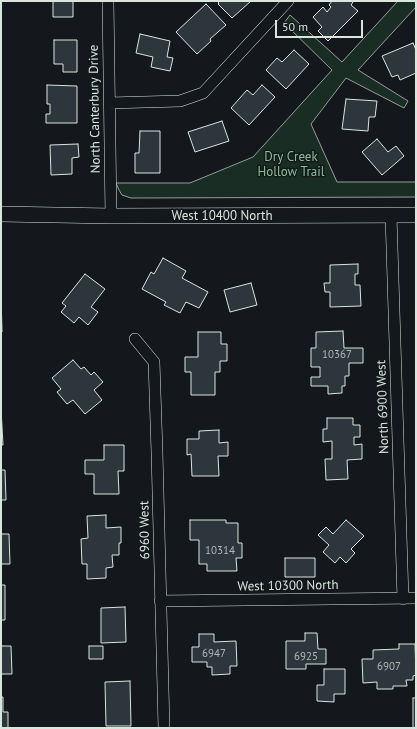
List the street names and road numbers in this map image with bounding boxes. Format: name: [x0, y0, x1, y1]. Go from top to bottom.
street label: North Canterbury Drive: [86, 45, 104, 173]
street label: West 10400 North: [171, 208, 273, 224]
street label: North 6900 West: [374, 360, 392, 454]
street label: 6960 West: [137, 501, 153, 559]
street label: West 10300 North: [237, 577, 339, 595]

